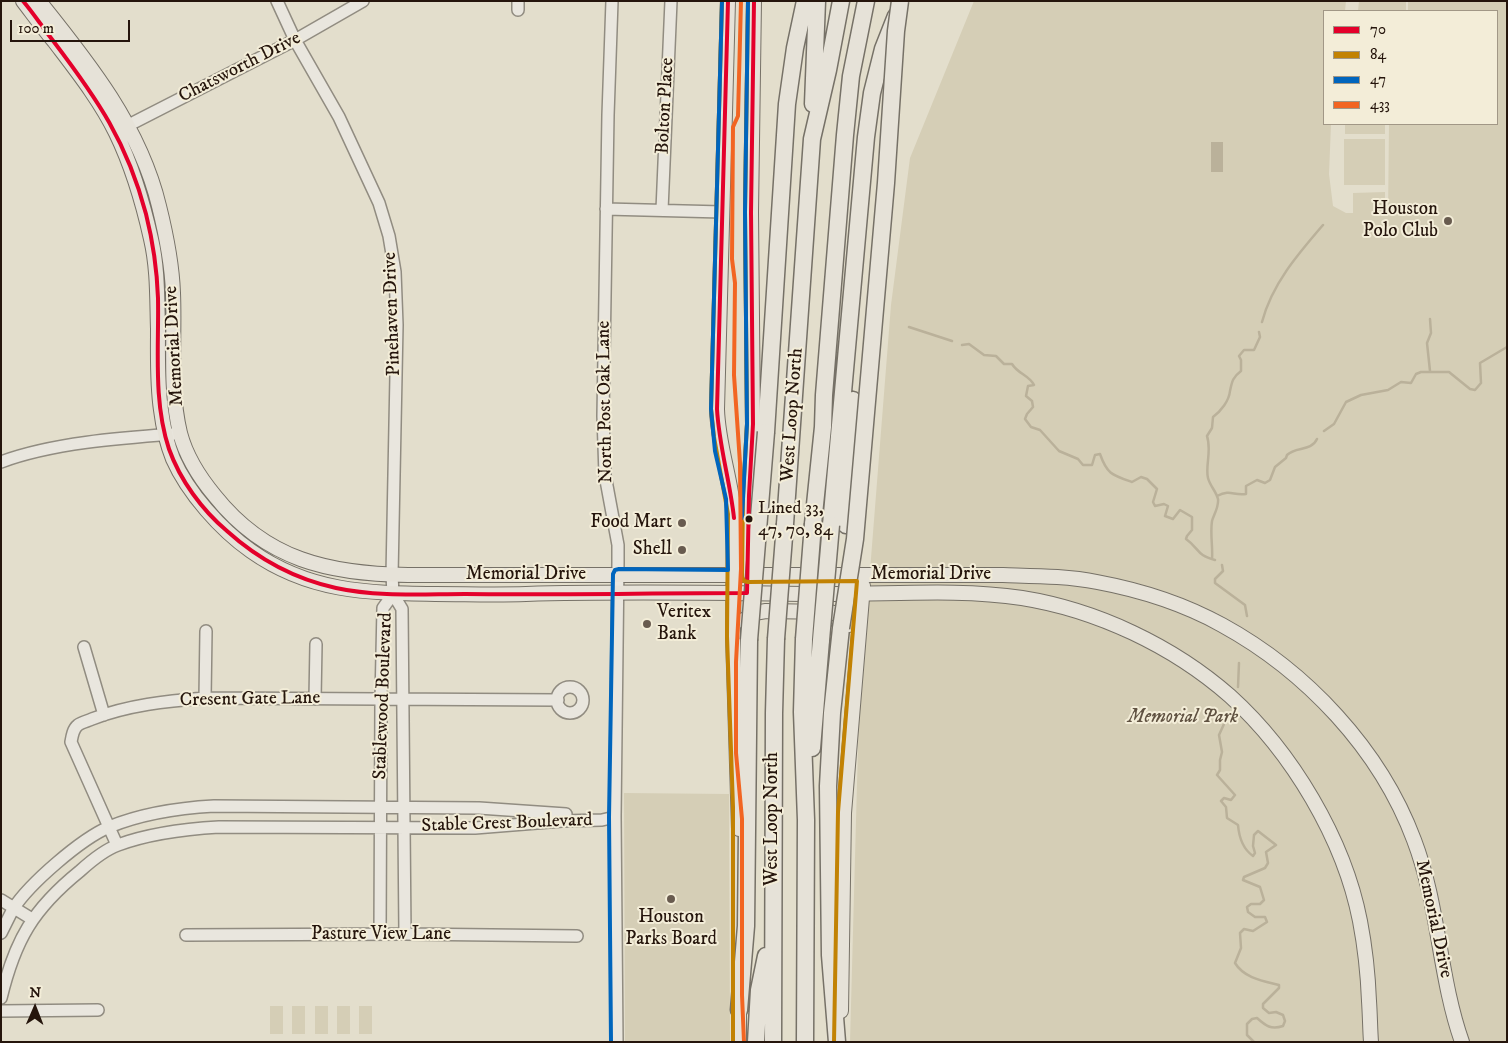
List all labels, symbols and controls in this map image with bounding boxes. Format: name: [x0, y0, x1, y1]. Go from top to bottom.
scale bar: [12, 10, 132, 42]
legend: [1323, 10, 1498, 125]
text: 100 m: [18, 19, 54, 38]
text: 70: [1370, 20, 1386, 39]
street label: Chatsworth Drive: [175, 27, 305, 109]
text: 84: [1370, 45, 1386, 64]
street label: Bolton Place: [652, 57, 680, 155]
text: 47: [1370, 70, 1386, 89]
text: 433: [1370, 95, 1390, 114]
place label: Houston Polo Club: [1363, 199, 1438, 243]
marker: Houston Polo Club: [1442, 215, 1454, 227]
street label: Pinehaven Drive: [379, 252, 407, 376]
street label: Memorial Drive: [160, 285, 190, 407]
street label: North Post Oak Lane: [593, 321, 619, 483]
street label: West Loop North: [777, 347, 809, 483]
place label: Lined 33, 47, 70, 84: [758, 498, 833, 540]
place label: Food Mart: [590, 512, 672, 534]
marker: Lined 33, 47, 70, 84: [744, 514, 754, 524]
marker: Food Mart: [676, 517, 688, 529]
place label: Shell: [633, 539, 672, 561]
marker: Shell: [676, 544, 688, 556]
street label: Memorial Drive: [466, 564, 586, 586]
street label: Memorial Drive: [871, 564, 991, 586]
place label: Veritex Bank: [657, 602, 711, 646]
street label: Stablewood Boulevard: [370, 612, 398, 780]
marker: Veritex Bank: [641, 618, 653, 630]
street label: Cresent Gate Lane: [180, 687, 320, 713]
park label: Memorial Park: [1128, 707, 1238, 729]
street label: West Loop North: [762, 752, 784, 886]
street label: Stable Crest Boulevard: [421, 810, 593, 838]
street label: Memorial Drive: [1409, 858, 1457, 980]
marker: Houston Parks Board: [665, 893, 677, 905]
place label: Houston Parks Board: [625, 907, 717, 951]
street label: Pasture View Lane: [311, 924, 451, 946]
north arrow: [10, 983, 60, 1033]
text: N: [29, 984, 41, 1002]

